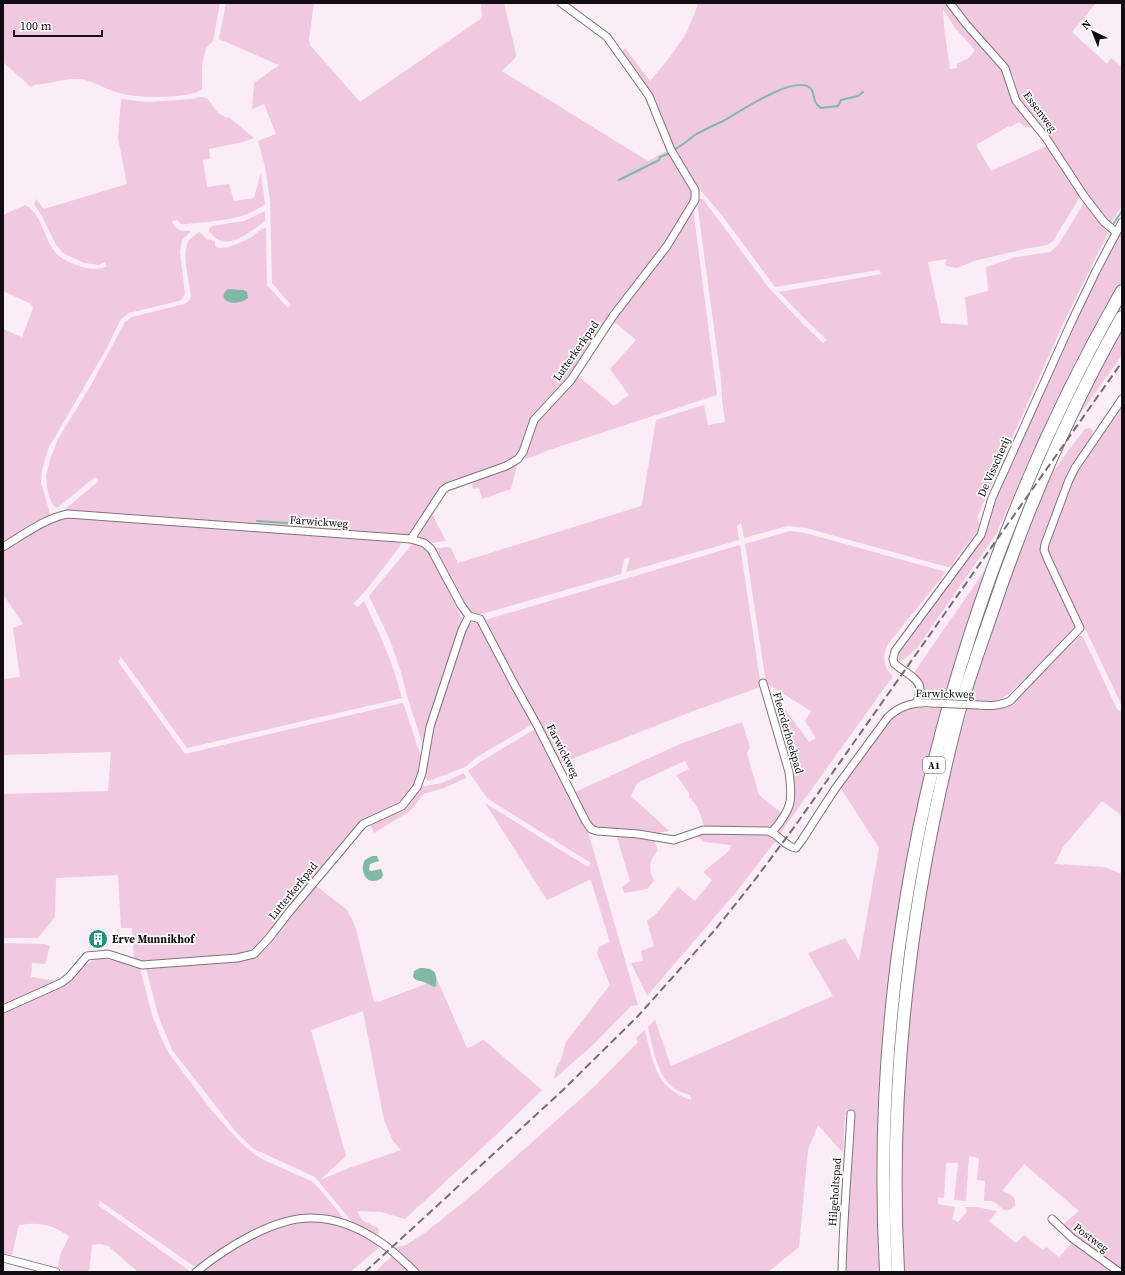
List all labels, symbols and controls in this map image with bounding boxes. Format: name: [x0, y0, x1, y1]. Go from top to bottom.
scale bar: [14, 12, 102, 38]
north arrow: [1073, 12, 1113, 52]
text: N: [1078, 17, 1095, 33]
text: 100 m: [20, 18, 52, 34]
street label: Essenweg: [1020, 88, 1060, 136]
street label: Lutterkerkpad: [550, 317, 603, 384]
street label: De Visscherij: [974, 435, 1014, 499]
street label: Farwickweg: [289, 512, 349, 532]
street label: Farwickweg: [916, 686, 975, 702]
street label: Fleerderhoekpad: [769, 691, 807, 776]
street label: Farwickweg: [543, 721, 583, 781]
road number: A1: [923, 757, 945, 773]
street label: Lutterkerkpad: [265, 858, 321, 923]
building icon: Erve Munnikhof: [87, 928, 109, 950]
place label: Erve Munnikhof: [112, 932, 196, 947]
street label: Hilgeholtspad: [825, 1157, 845, 1227]
street label: Postweg: [1070, 1220, 1112, 1256]

